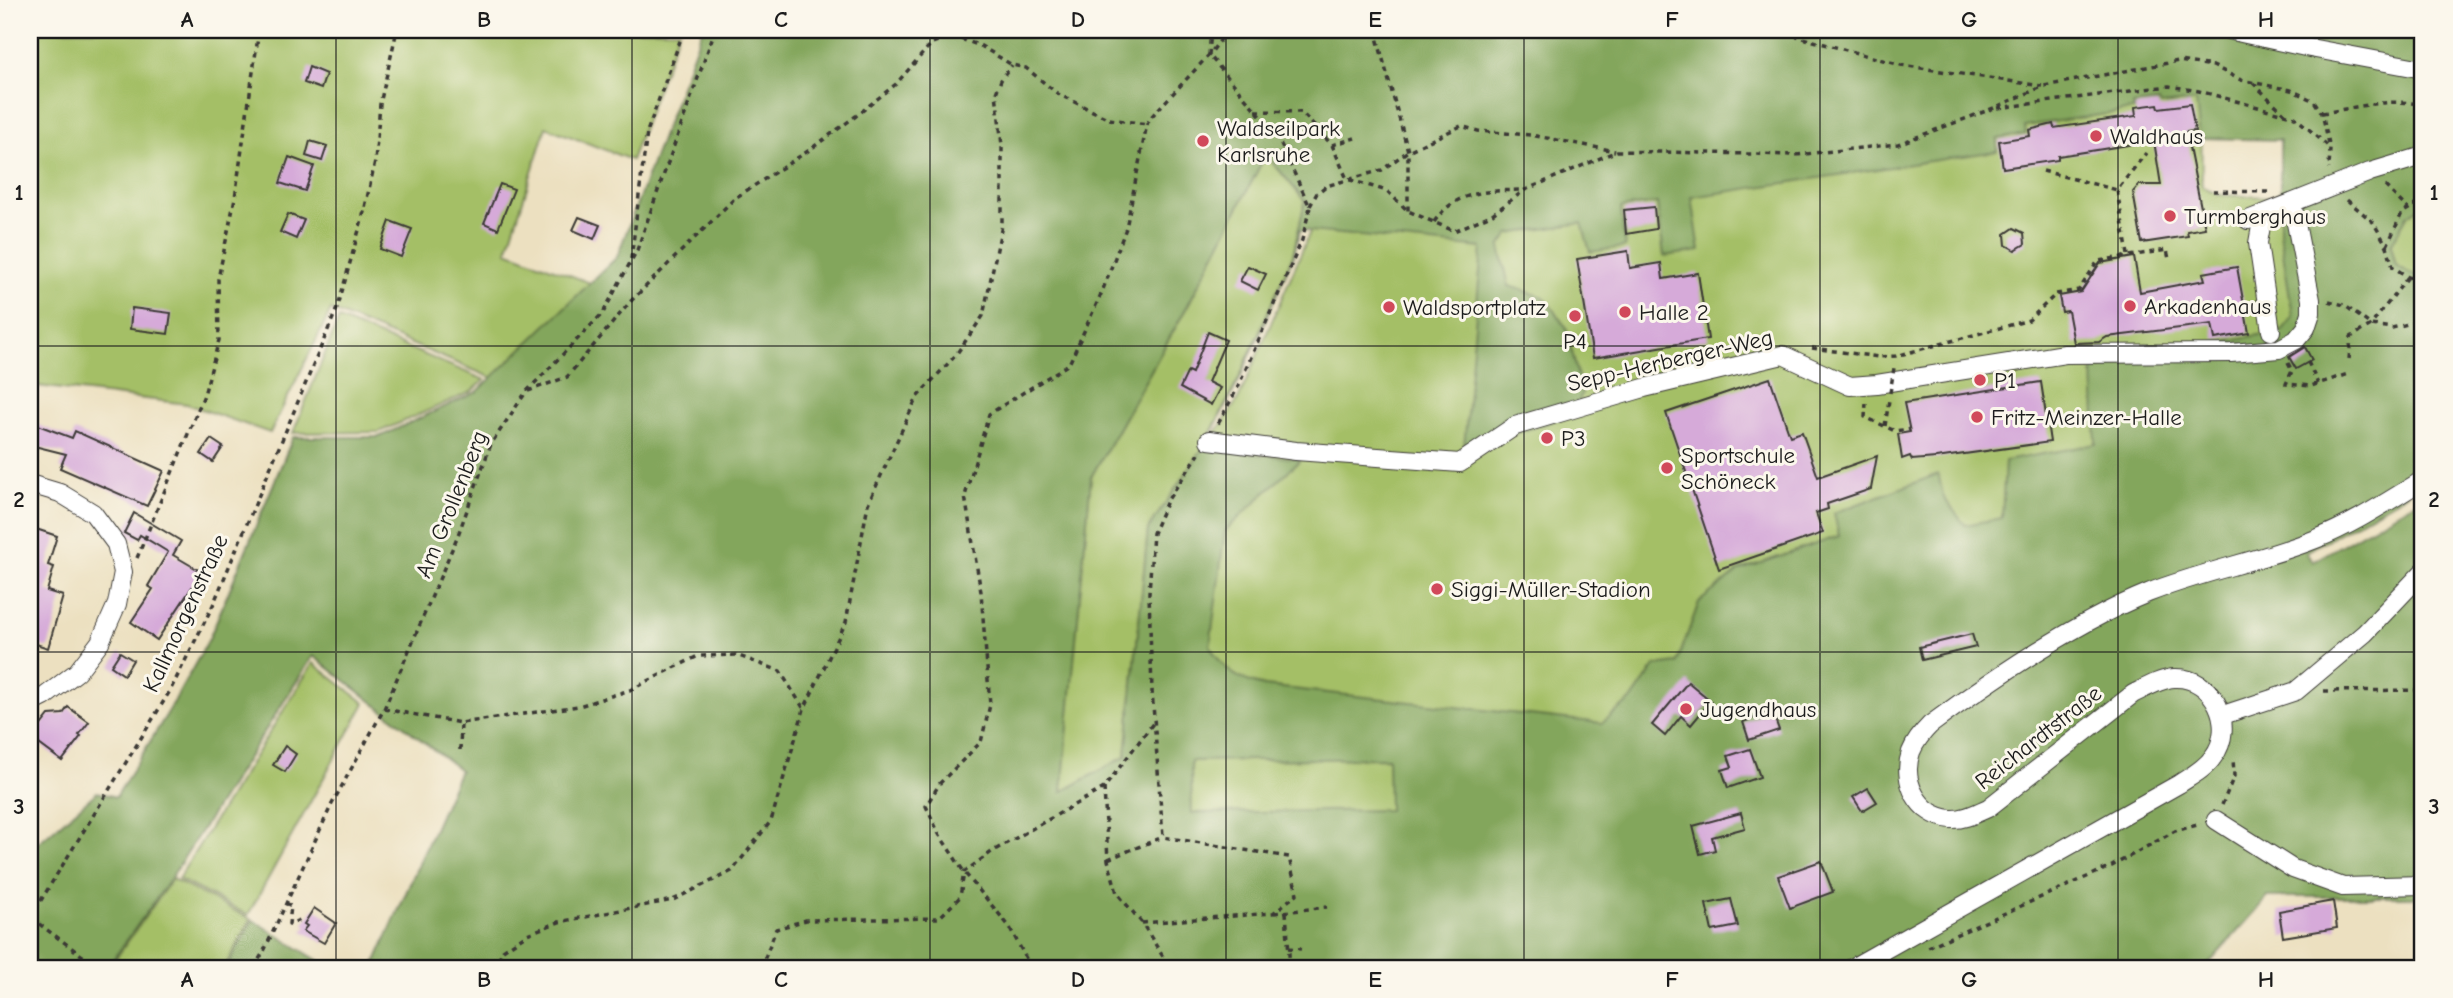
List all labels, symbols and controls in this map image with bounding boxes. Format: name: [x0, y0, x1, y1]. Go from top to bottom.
text: A: [181, 6, 194, 33]
text: B: [477, 6, 491, 33]
text: C: [774, 6, 788, 33]
text: D: [1071, 6, 1085, 33]
text: E: [1368, 6, 1382, 33]
text: F: [1665, 6, 1679, 33]
text: G: [1961, 6, 1977, 33]
text: H: [2258, 6, 2274, 33]
place label: Waldseilpark Karlsruhe: [1217, 115, 1340, 168]
place label: Waldhaus: [2110, 123, 2203, 150]
marker: Waldhaus: [2088, 128, 2104, 144]
marker: Waldseilpark Karlsruhe: [1195, 133, 1211, 149]
text: 1: [14, 179, 24, 206]
text: 1: [2429, 179, 2439, 206]
place label: Turmberghaus: [2184, 203, 2326, 230]
marker: Turmberghaus: [2162, 208, 2178, 224]
place label: Arkadenhaus: [2144, 293, 2271, 320]
place label: Waldsportplatz: [1403, 294, 1546, 321]
marker: Arkadenhaus: [2122, 298, 2138, 314]
marker: Waldsportplatz: [1381, 299, 1397, 315]
place label: Halle 2: [1639, 299, 1709, 326]
marker: Halle 2: [1617, 304, 1633, 320]
marker: P4: [1567, 308, 1583, 324]
street label: Sepp-Herberger-Weg: [1565, 324, 1775, 397]
place label: P4: [1563, 328, 1587, 355]
place label: P1: [1994, 367, 2016, 394]
marker: P1: [1972, 372, 1988, 388]
place label: Fritz-Meinzer-Halle: [1991, 404, 2182, 431]
marker: Fritz-Meinzer-Halle: [1969, 409, 1985, 425]
place label: P3: [1561, 425, 1586, 452]
street label: Am Grollenberg: [410, 427, 493, 582]
marker: P3: [1539, 430, 1555, 446]
place label: Sportschule Schöneck: [1681, 442, 1795, 495]
marker: Sportschule Schöneck: [1659, 460, 1675, 476]
text: 2: [13, 486, 25, 513]
text: 2: [2428, 486, 2440, 513]
street label: Kallmorgenstraße: [137, 530, 234, 697]
place label: Siggi-Müller-Stadion: [1451, 576, 1651, 603]
marker: Siggi-Müller-Stadion: [1429, 581, 1445, 597]
street label: Reichardtstraße: [1970, 680, 2107, 795]
place label: Jugendhaus: [1700, 696, 1816, 723]
marker: Jugendhaus: [1678, 701, 1694, 717]
text: 3: [13, 793, 25, 820]
text: 3: [2428, 793, 2440, 820]
text: A: [181, 966, 194, 993]
text: B: [477, 966, 491, 993]
text: C: [774, 966, 788, 993]
text: D: [1071, 966, 1085, 993]
text: E: [1368, 966, 1382, 993]
text: F: [1665, 966, 1679, 993]
text: G: [1961, 966, 1977, 993]
text: H: [2258, 966, 2274, 993]

